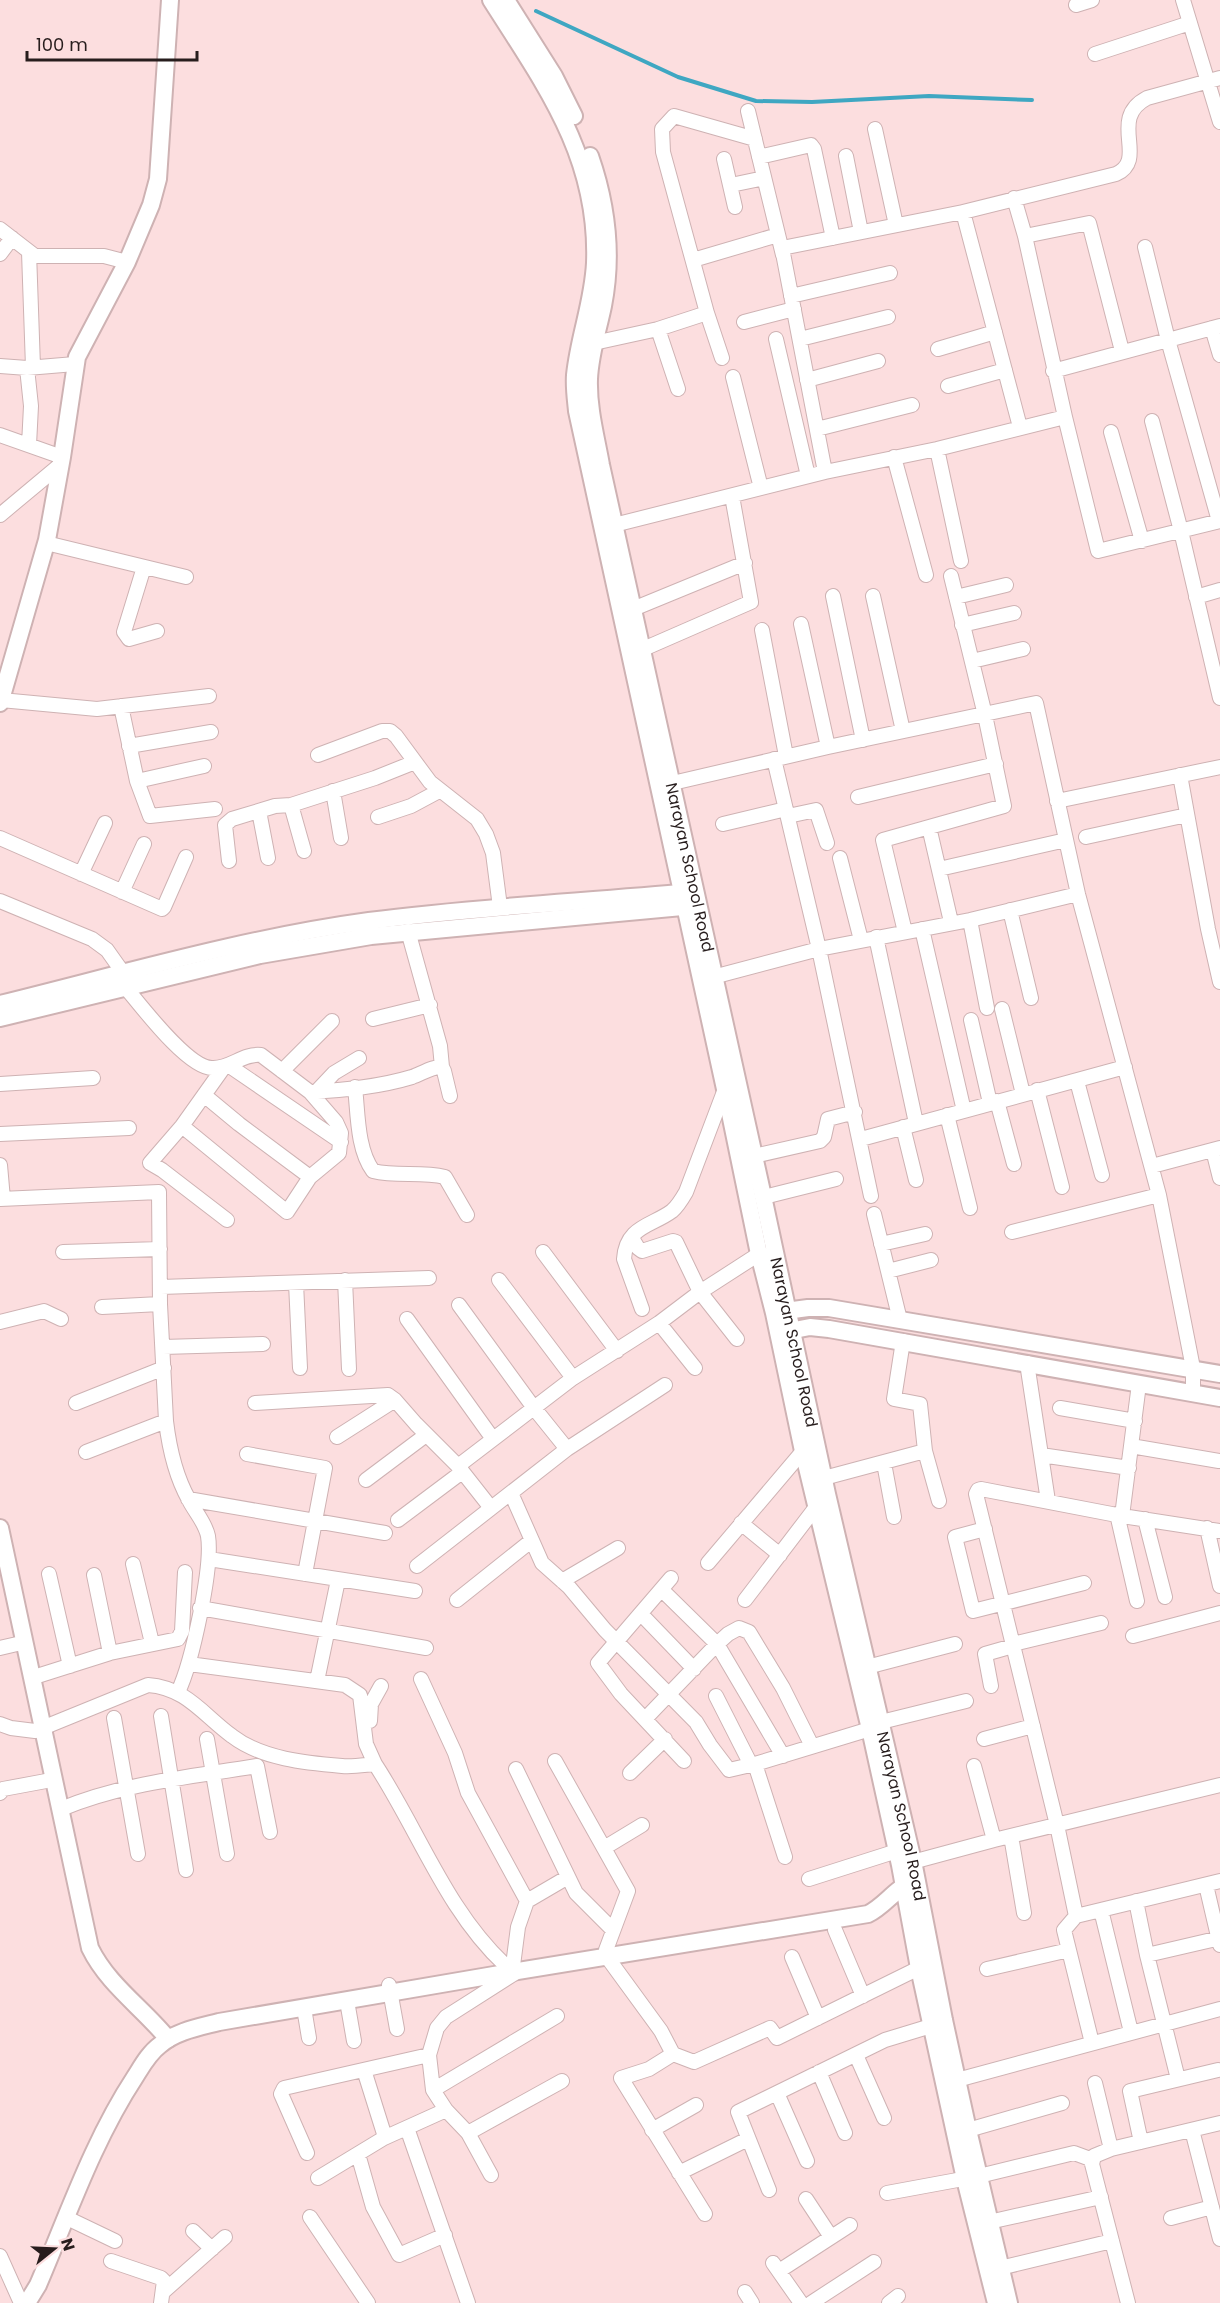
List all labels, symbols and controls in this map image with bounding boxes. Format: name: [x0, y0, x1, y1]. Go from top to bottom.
scale bar: [27, 24, 196, 62]
text: 100 m: [36, 32, 88, 57]
street label: Narayan School Road: [660, 781, 720, 954]
street label: Narayan School Road: [765, 1255, 824, 1429]
street label: Narayan School Road: [872, 1729, 932, 1903]
north arrow: [24, 2219, 84, 2279]
text: N: [55, 2235, 81, 2254]

